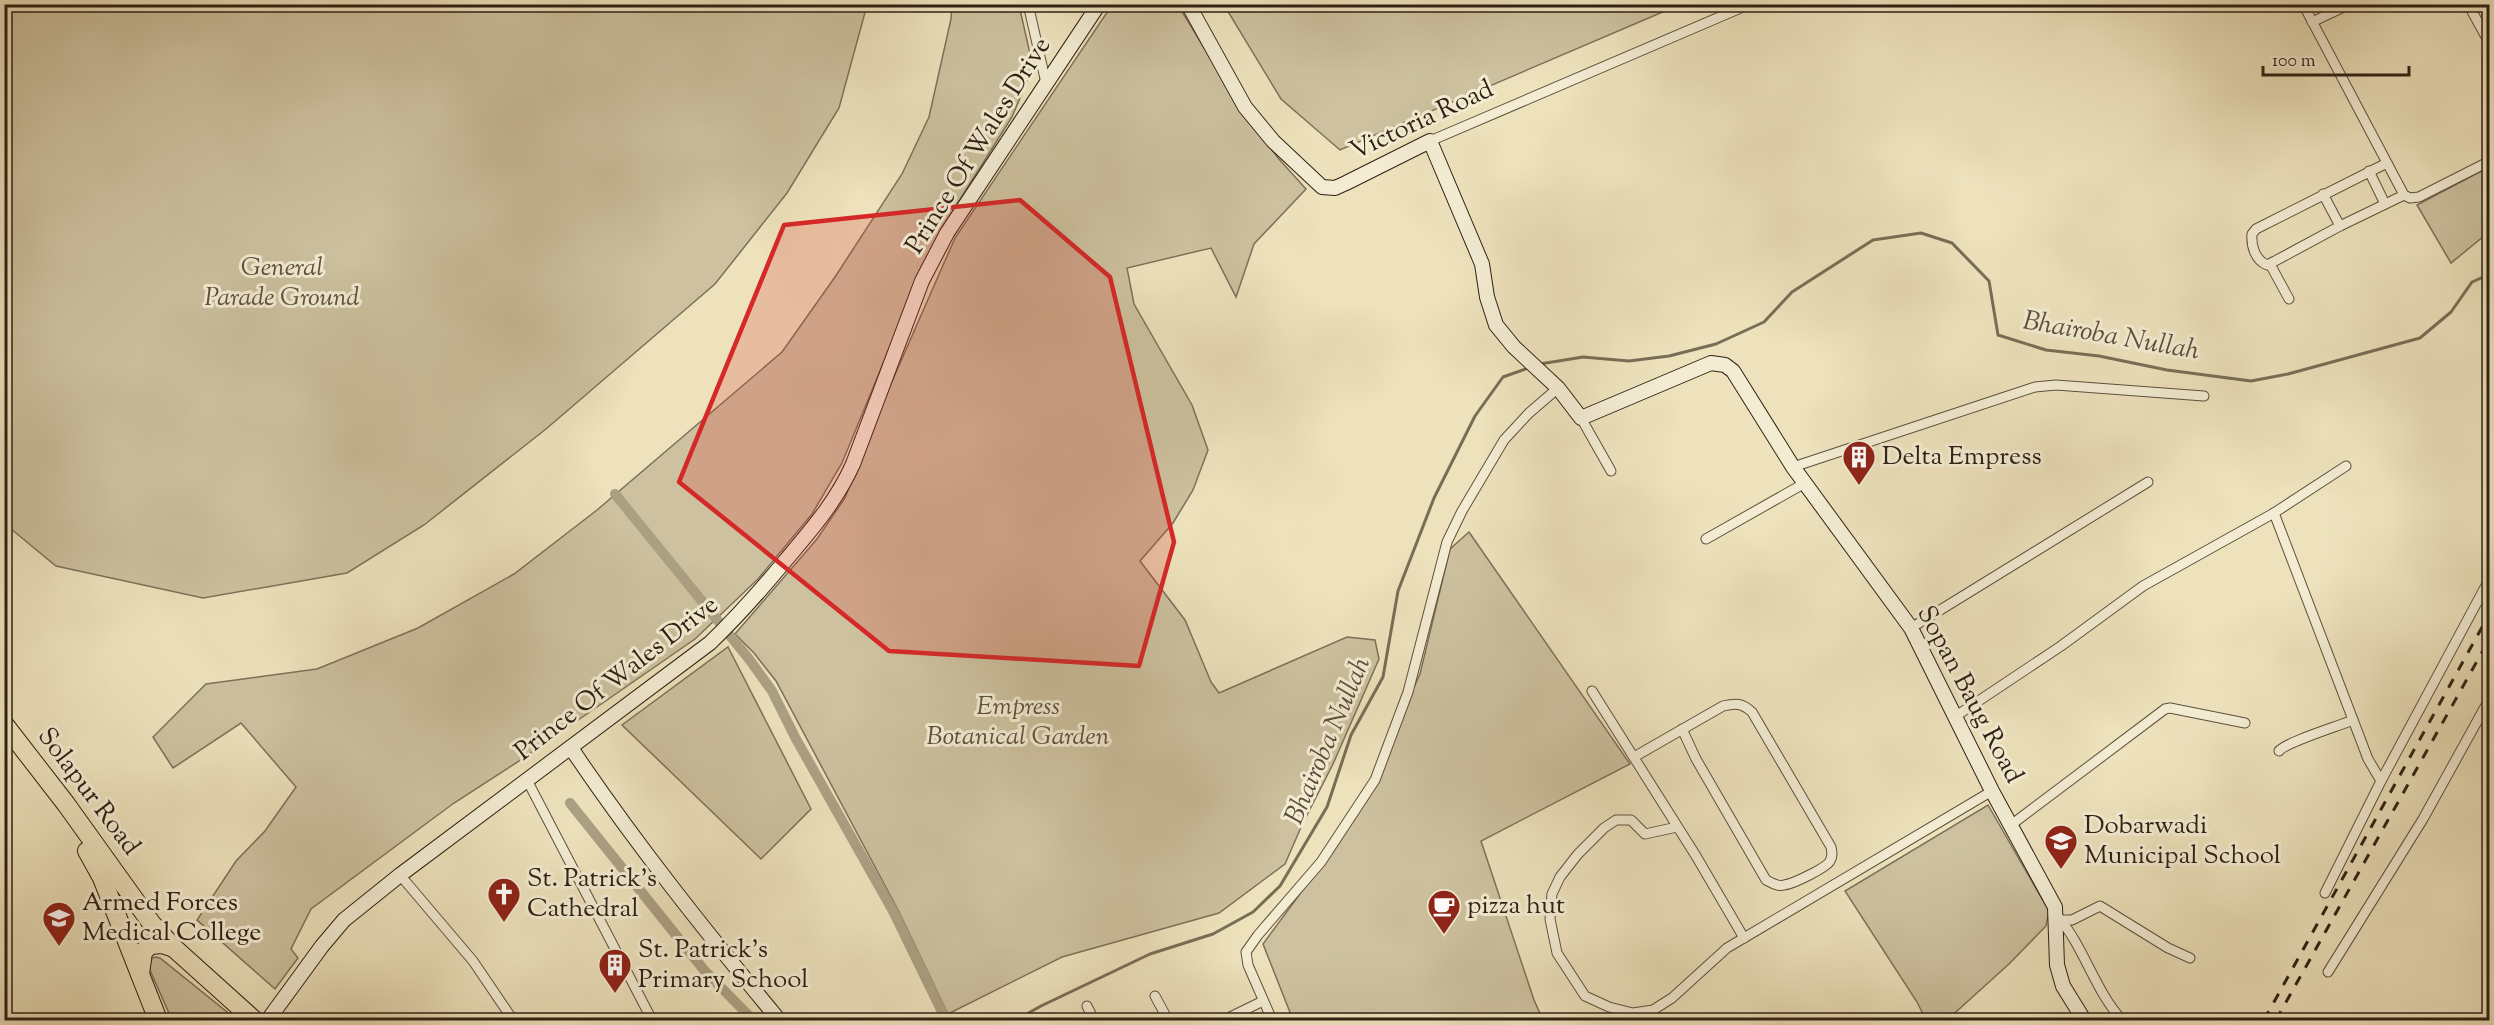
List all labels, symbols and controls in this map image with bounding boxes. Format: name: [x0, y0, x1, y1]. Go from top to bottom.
street label: Prince Of Wales Drive: [897, 30, 1061, 262]
scale bar: [2263, 39, 2408, 77]
text: 100 m: [2272, 49, 2316, 75]
street label: Victoria Road: [1344, 71, 1500, 170]
park label: General Parade Ground: [205, 250, 360, 317]
water label: Bhairoba Nullah: [2020, 302, 2202, 372]
building icon: Delta Empress: [1841, 439, 1877, 486]
place label: Delta Empress: [1882, 439, 2042, 476]
street label: Prince Of Wales Drive: [507, 588, 727, 770]
street label: Sopan Baug Road: [1907, 600, 2032, 791]
water label: Bhairoba Nullah: [1276, 651, 1382, 831]
park label: Empress Botanical Garden: [927, 689, 1110, 756]
street label: Solapur Road: [28, 720, 149, 864]
place label: Dobarwadi Municipal School: [2084, 808, 2281, 875]
school or university icon: Dobarwadi Municipal School: [2043, 823, 2079, 870]
place label: St. Patrick's Cathedral: [527, 861, 657, 928]
church icon: St. Patrick's Cathedral: [486, 876, 522, 923]
place label: Armed Forces Medical College: [82, 885, 261, 952]
cafe icon: pizza hut: [1426, 888, 1462, 935]
place label: pizza hut: [1467, 888, 1565, 925]
school or university icon: Armed Forces Medical College: [41, 900, 77, 947]
place label: St. Patrick's Primary School: [638, 932, 808, 999]
building icon: St. Patrick's Primary School: [597, 947, 633, 994]

